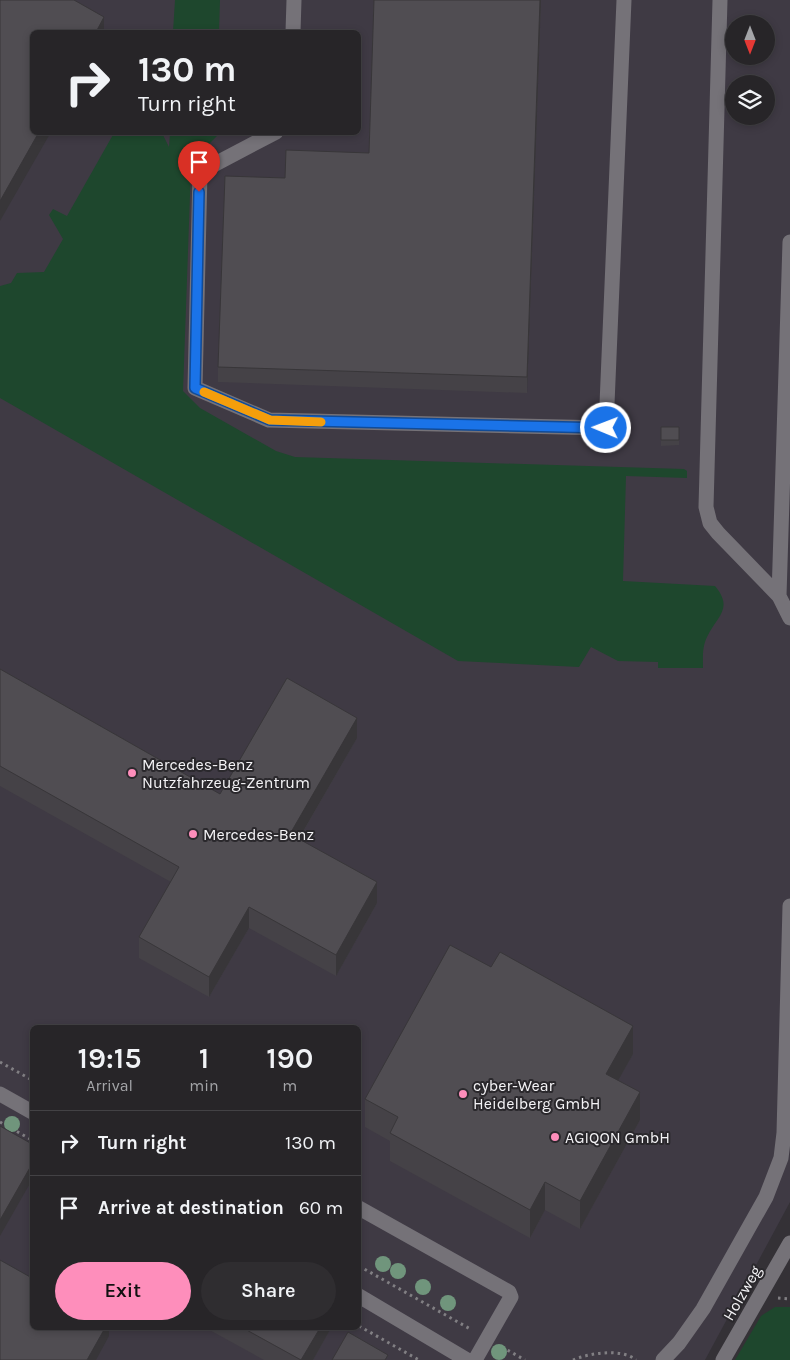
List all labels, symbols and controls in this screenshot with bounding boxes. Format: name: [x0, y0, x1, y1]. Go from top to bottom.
north arrow: [725, 15, 775, 65]
map controls: [725, 15, 775, 125]
text: 130 m: [138, 49, 236, 90]
icon: right: [55, 50, 120, 115]
button: layers: [725, 75, 775, 125]
text: Turn right: [138, 91, 236, 117]
pin: [178, 141, 220, 192]
icon: arrive: [185, 148, 213, 176]
position arrow: [579, 401, 631, 453]
place label: Mercedes-Benz Nutzfahrzeug-Zentrum: [142, 755, 310, 792]
marker: Mercedes-Benz Nutzfahrzeug-Zentrum: [126, 767, 138, 779]
place label: Mercedes-Benz: [203, 825, 314, 844]
marker: Mercedes-Benz: [187, 828, 199, 840]
text: 19:15: [78, 1040, 142, 1076]
text: 1: [199, 1040, 209, 1076]
text: 190: [266, 1040, 313, 1076]
text: Arrival: [86, 1076, 133, 1095]
text: min: [189, 1076, 219, 1095]
text: m: [282, 1076, 297, 1095]
place label: cyber-Wear Heidelberg GmbH: [473, 1076, 600, 1113]
marker: cyber-Wear Heidelberg GmbH: [457, 1088, 469, 1100]
place label: AGIQON GmbH: [565, 1128, 670, 1147]
icon: right: [55, 1129, 83, 1157]
marker: AGIQON GmbH: [549, 1131, 561, 1143]
text: Turn right: [98, 1132, 187, 1154]
text: 130 m: [285, 1132, 336, 1154]
icon: arrive: [55, 1194, 83, 1222]
text: Arrive at destination: [98, 1197, 284, 1219]
text: 60 m: [299, 1197, 343, 1219]
button: Exit: [55, 1262, 191, 1320]
button: Share: [201, 1262, 336, 1320]
street label: Holzweg: [719, 1262, 765, 1324]

